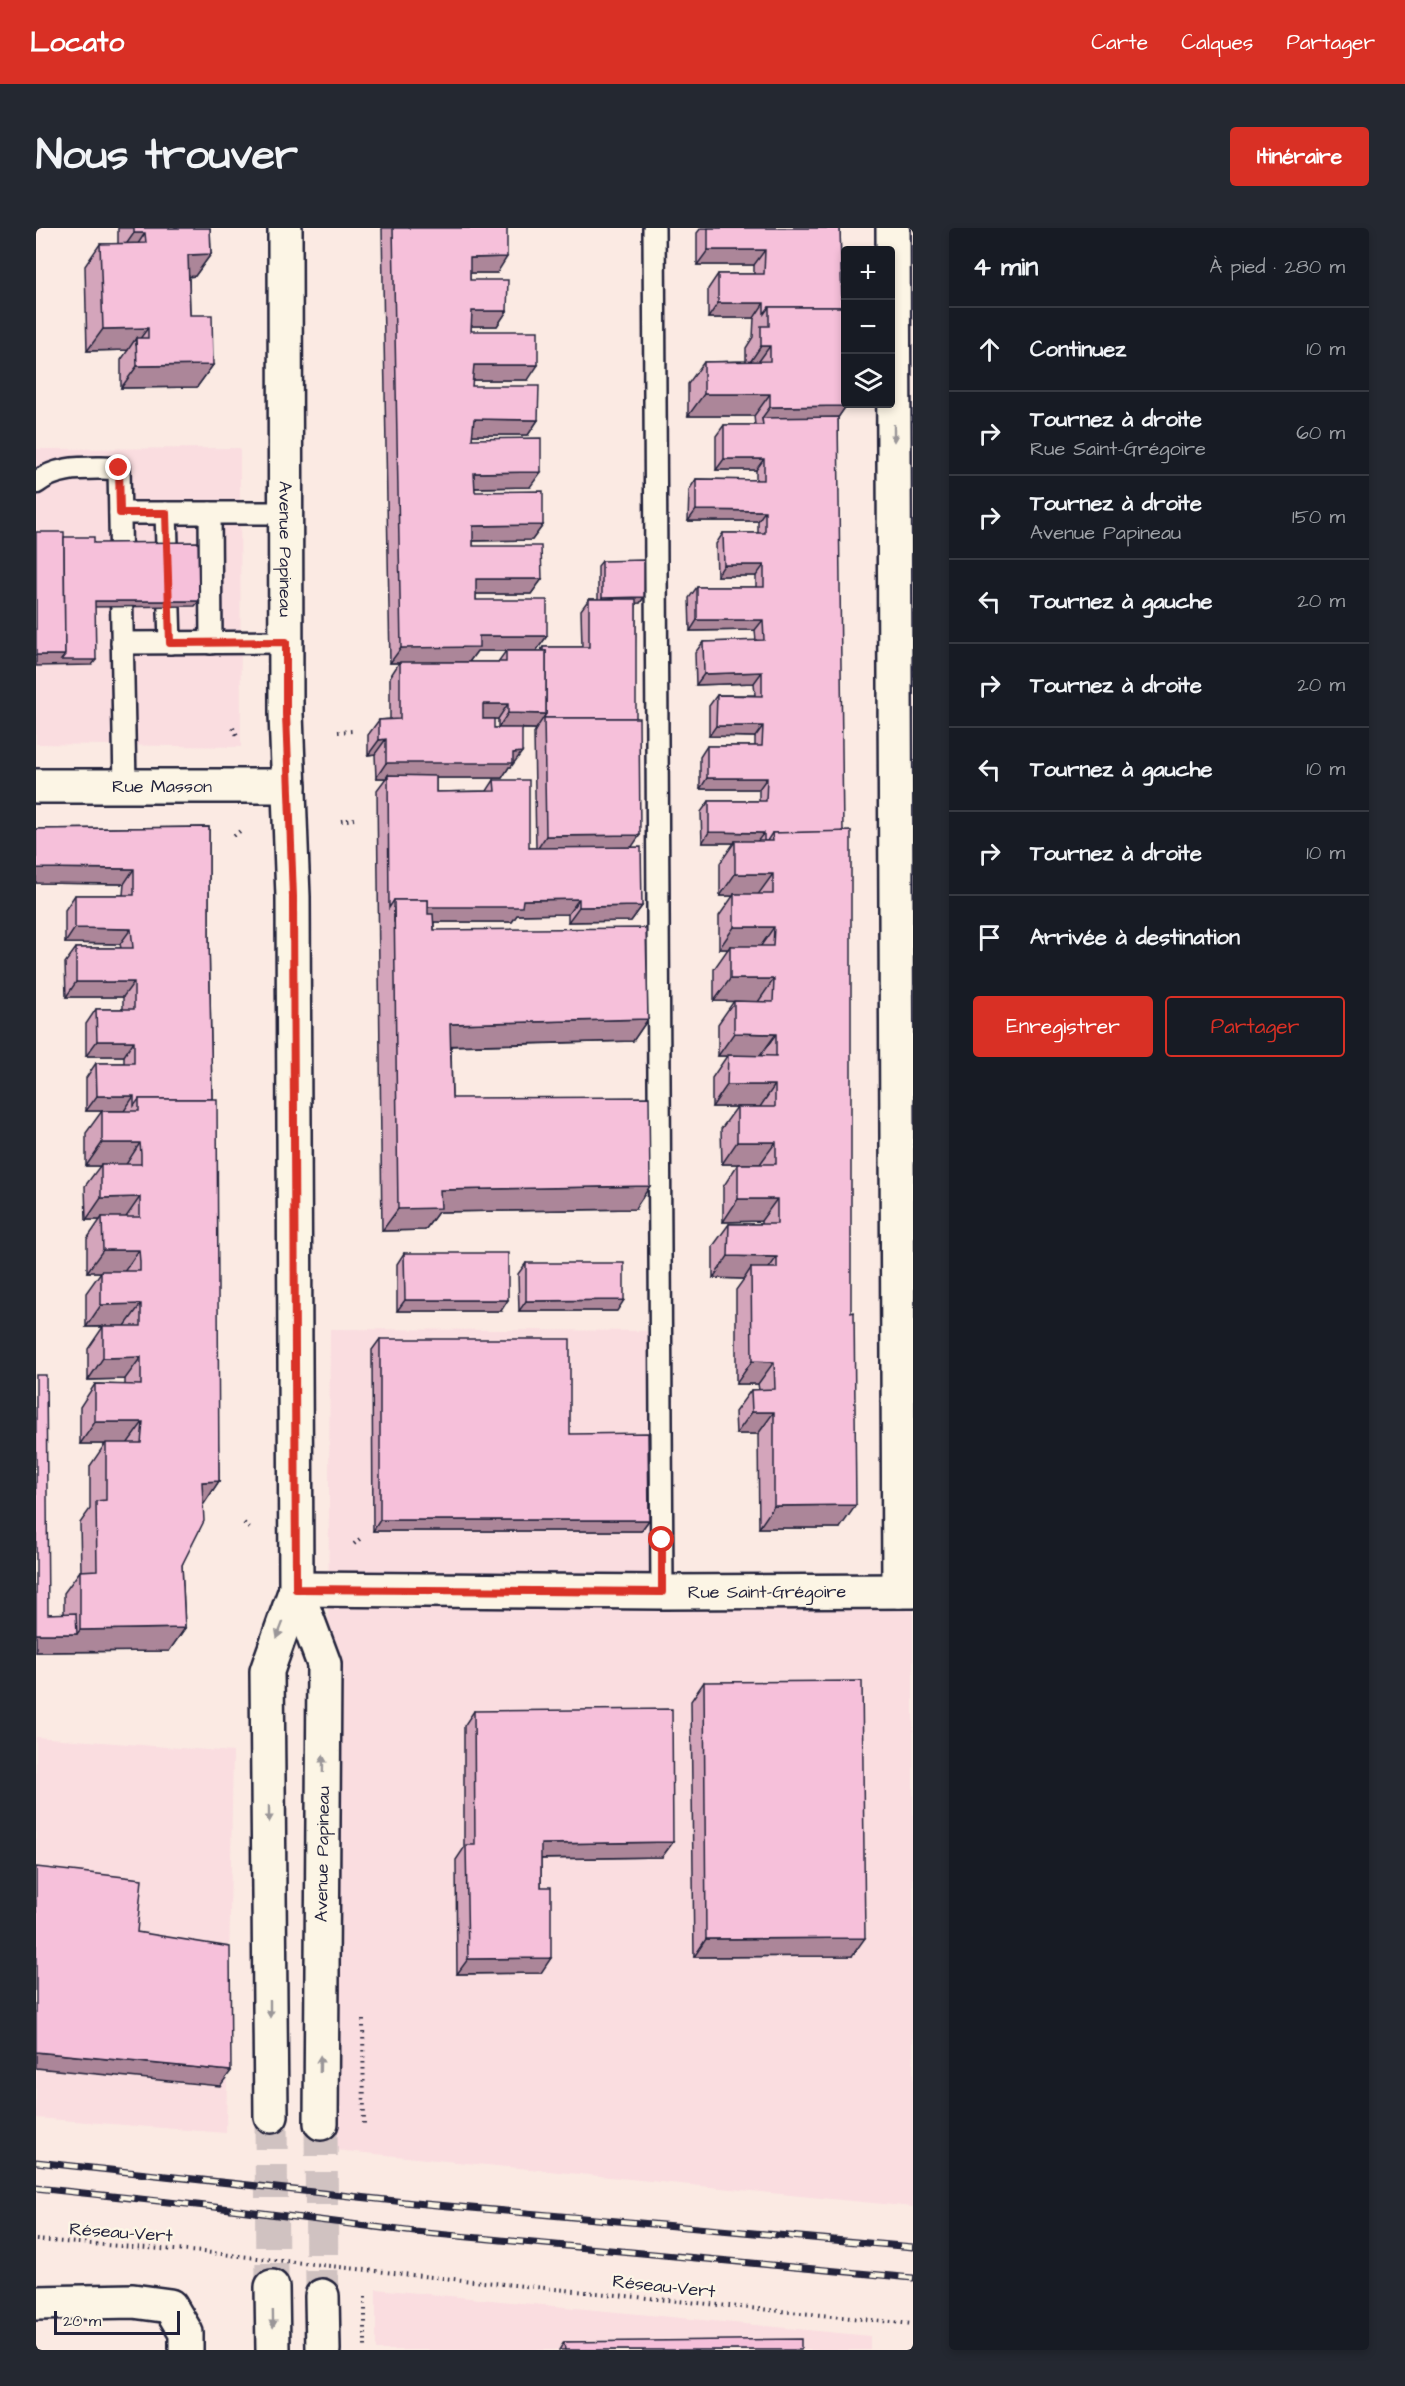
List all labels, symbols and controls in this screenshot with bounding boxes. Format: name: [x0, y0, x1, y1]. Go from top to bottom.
text: Locato: [30, 23, 124, 62]
text: Carte: [1091, 28, 1148, 57]
text: Calques: [1181, 28, 1253, 57]
text: Partager: [1286, 28, 1375, 57]
text: Nous trouver: [36, 127, 298, 185]
button: Itinéraire: [1230, 127, 1369, 186]
map controls: [841, 246, 895, 408]
button: +: [841, 246, 895, 300]
text: 4 min: [973, 249, 1038, 285]
text: À pied · 280 m: [1210, 253, 1345, 281]
button: −: [841, 300, 895, 354]
icon: ahead: [973, 333, 1006, 366]
text: Continuez: [1030, 334, 1126, 365]
text: 10 m: [1306, 335, 1345, 363]
button: layers: [841, 354, 895, 408]
text: Tournez à droite: [1030, 404, 1202, 435]
icon: right: [973, 417, 1006, 450]
text: 60 m: [1296, 419, 1345, 447]
one-way arrow: [889, 424, 899, 443]
text: Rue Saint-Grégoire: [1030, 435, 1206, 463]
route end: [105, 454, 131, 480]
street label: Avenue Papineau: [273, 481, 298, 617]
text: Tournez à droite: [1030, 488, 1202, 519]
icon: right: [973, 501, 1006, 534]
text: 150 m: [1292, 503, 1345, 531]
text: Avenue Papineau: [1030, 519, 1181, 547]
icon: left: [973, 585, 1006, 618]
text: Tournez à gauche: [1030, 586, 1212, 617]
text: 20 m: [1297, 587, 1345, 615]
icon: right: [973, 669, 1006, 702]
text: Tournez à droite: [1030, 670, 1202, 701]
text: 20 m: [1297, 671, 1345, 699]
icon: left: [973, 753, 1006, 786]
text: Tournez à gauche: [1030, 754, 1212, 785]
text: 10 m: [1306, 755, 1345, 783]
street label: Rue Masson: [112, 774, 212, 799]
icon: right: [973, 837, 1006, 870]
text: Tournez à droite: [1030, 838, 1202, 869]
text: 10 m: [1306, 839, 1345, 867]
icon: arrive: [973, 921, 1006, 954]
text: Arrivée à destination: [1030, 922, 1240, 953]
button: Enregistrer: [973, 996, 1153, 1057]
button: Partager: [1165, 996, 1345, 1057]
route start: [648, 1526, 674, 1552]
street label: Rue Saint-Grégoire: [688, 1579, 846, 1605]
one-way arrow: [275, 1621, 285, 1639]
one-way arrow: [318, 1755, 328, 1774]
street label: Avenue Papineau: [309, 1786, 336, 1922]
one-way arrow: [264, 1804, 274, 1823]
one-way arrow: [266, 1999, 275, 2018]
one-way arrow: [316, 2055, 325, 2074]
street label: Réseau-Vert: [68, 2216, 174, 2249]
street label: Réseau-Vert: [611, 2269, 717, 2304]
scale bar: [54, 2308, 180, 2336]
one-way arrow: [268, 2309, 278, 2328]
text: 20 m: [63, 2310, 101, 2332]

